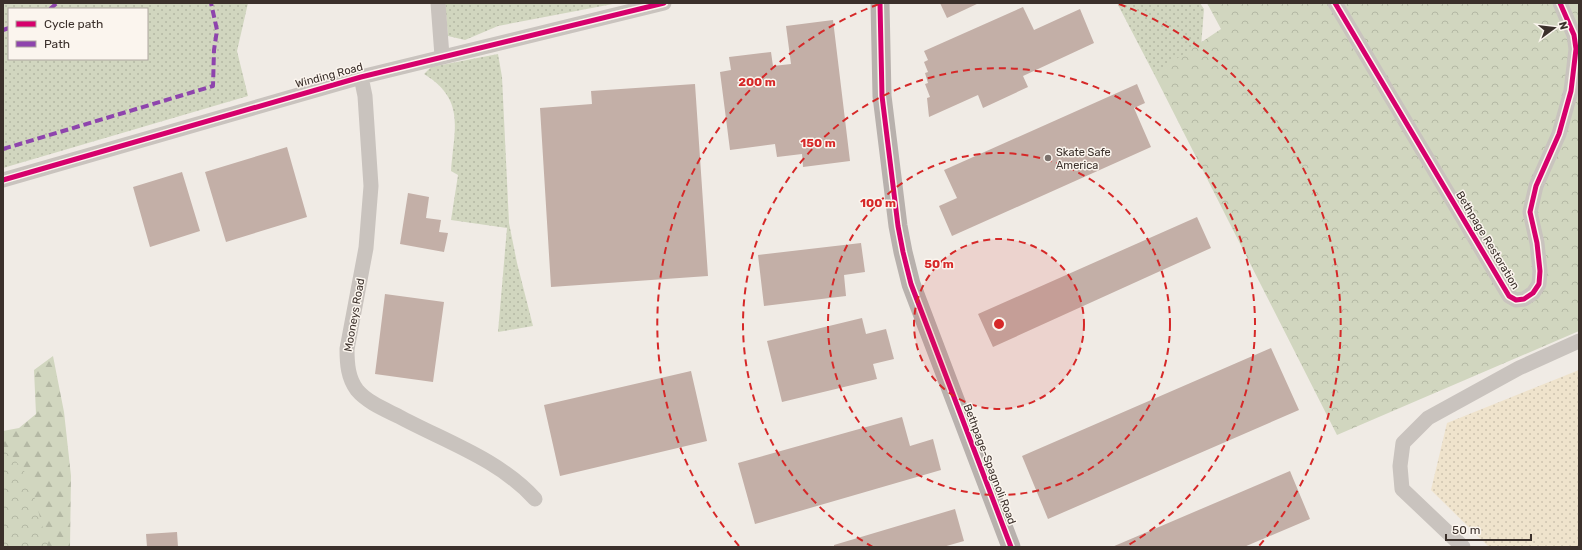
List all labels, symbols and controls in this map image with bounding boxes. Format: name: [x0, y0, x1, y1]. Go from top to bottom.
legend: [8, 8, 148, 60]
north arrow: [1534, 8, 1574, 48]
text: Cycle path: [44, 17, 103, 31]
text: N: [1556, 20, 1571, 31]
text: Path: [44, 37, 70, 51]
street label: Winding Road: [294, 60, 364, 91]
text: 200 m: [738, 75, 776, 89]
text: 150 m: [800, 136, 836, 150]
place label: Skate Safe America: [1056, 146, 1111, 172]
marker: Skate Safe America: [1043, 153, 1053, 163]
street label: Bethpage Restoration: [1453, 189, 1522, 292]
text: 100 m: [860, 196, 896, 210]
text: 50 m: [924, 257, 954, 271]
street label: Mooneys Road: [342, 277, 367, 353]
centre of rings: [992, 317, 1006, 331]
street label: Bethpage-Spagnoli Road: [961, 402, 1019, 526]
scale bar: [1446, 516, 1531, 542]
text: 50 m: [1452, 523, 1480, 537]

